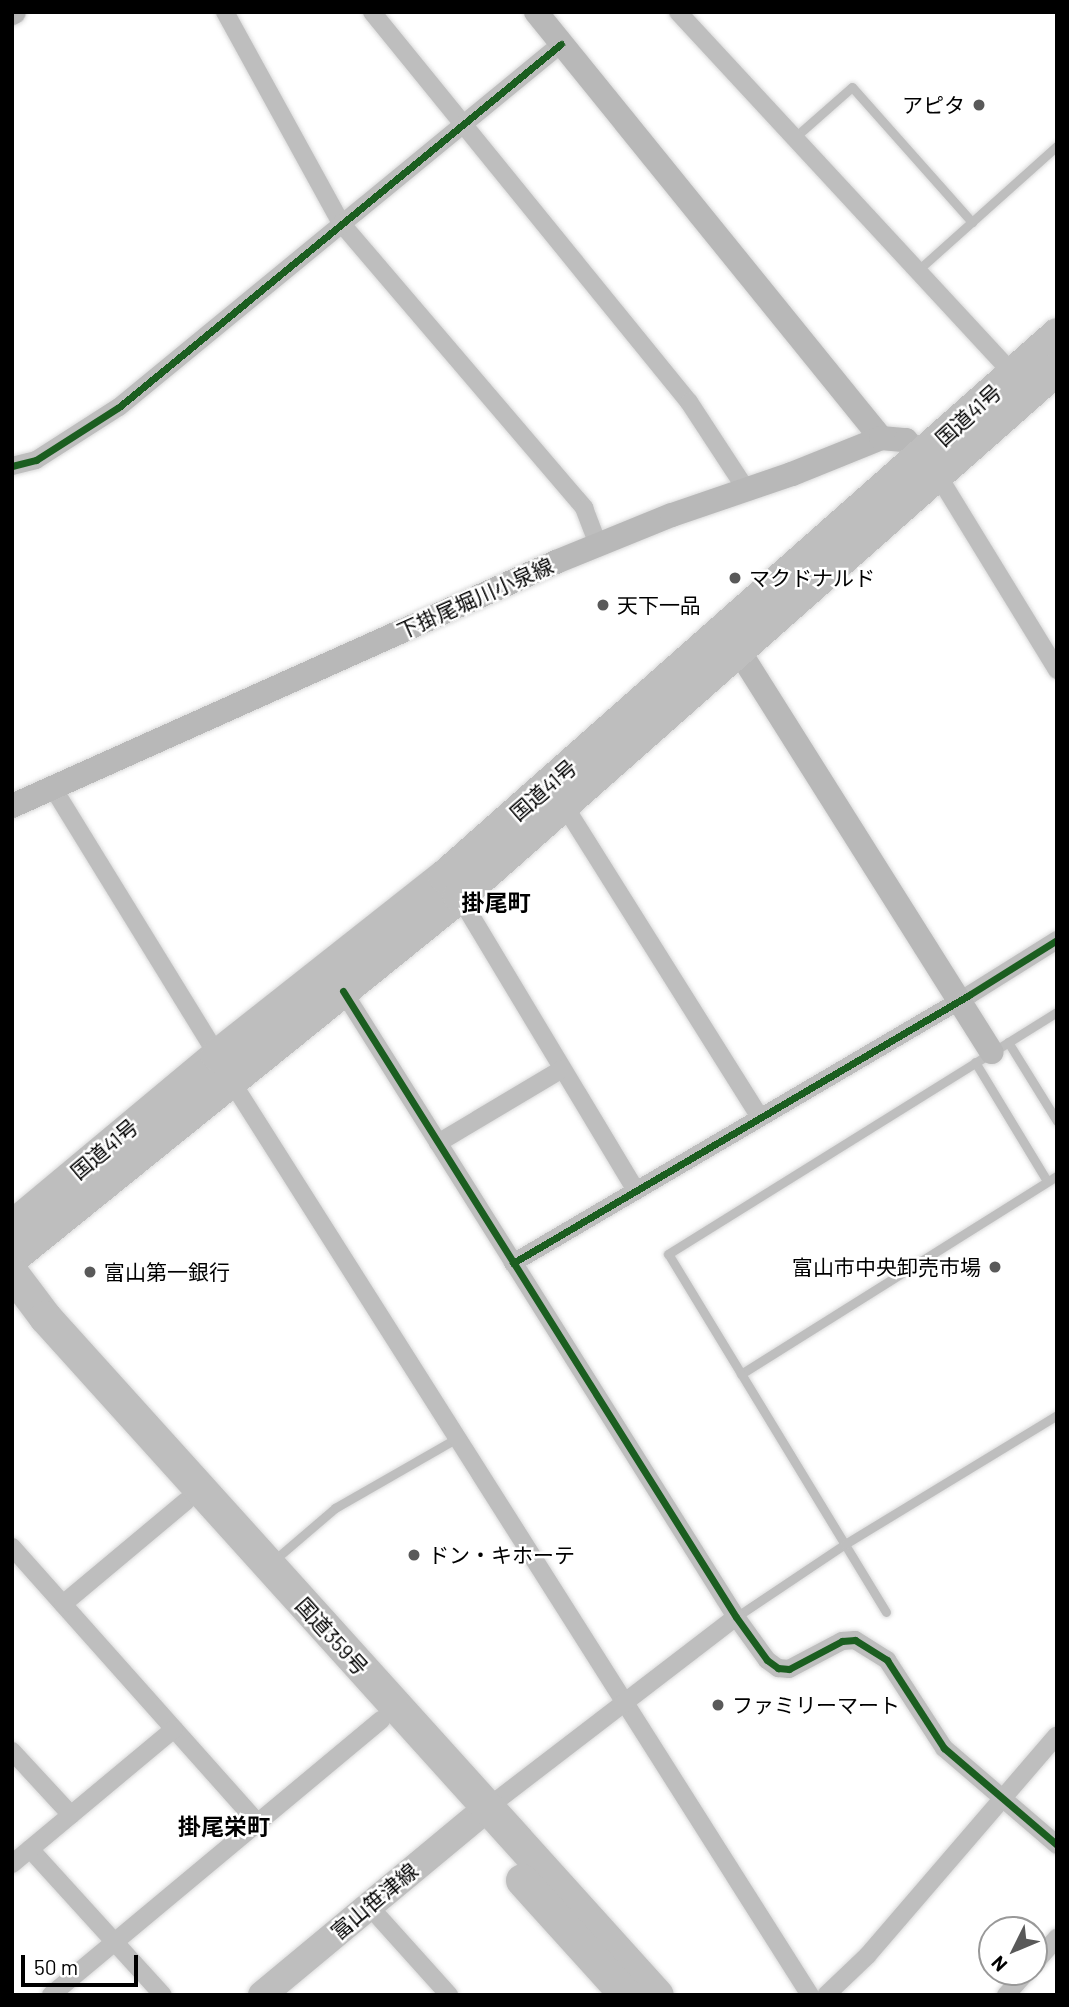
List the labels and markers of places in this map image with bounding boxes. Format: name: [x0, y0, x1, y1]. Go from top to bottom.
place label: アピタ: [902, 92, 965, 118]
marker: アピタ: [971, 97, 987, 113]
place label: マクドナルド: [749, 565, 875, 591]
marker: マクドナルド: [727, 570, 743, 586]
place label: 天下一品: [617, 592, 701, 618]
marker: 天下一品: [595, 597, 611, 613]
place label: 富山市中央卸売市場: [792, 1254, 981, 1280]
place label: 富山第一銀行: [104, 1259, 230, 1285]
marker: 富山市中央卸売市場: [987, 1259, 1003, 1275]
marker: 富山第一銀行: [82, 1264, 98, 1280]
place label: ドン・キホーテ: [428, 1542, 575, 1568]
marker: ドン・キホーテ: [406, 1547, 422, 1563]
place label: ファミリーマート: [732, 1692, 900, 1718]
marker: ファミリーマート: [710, 1697, 726, 1713]

